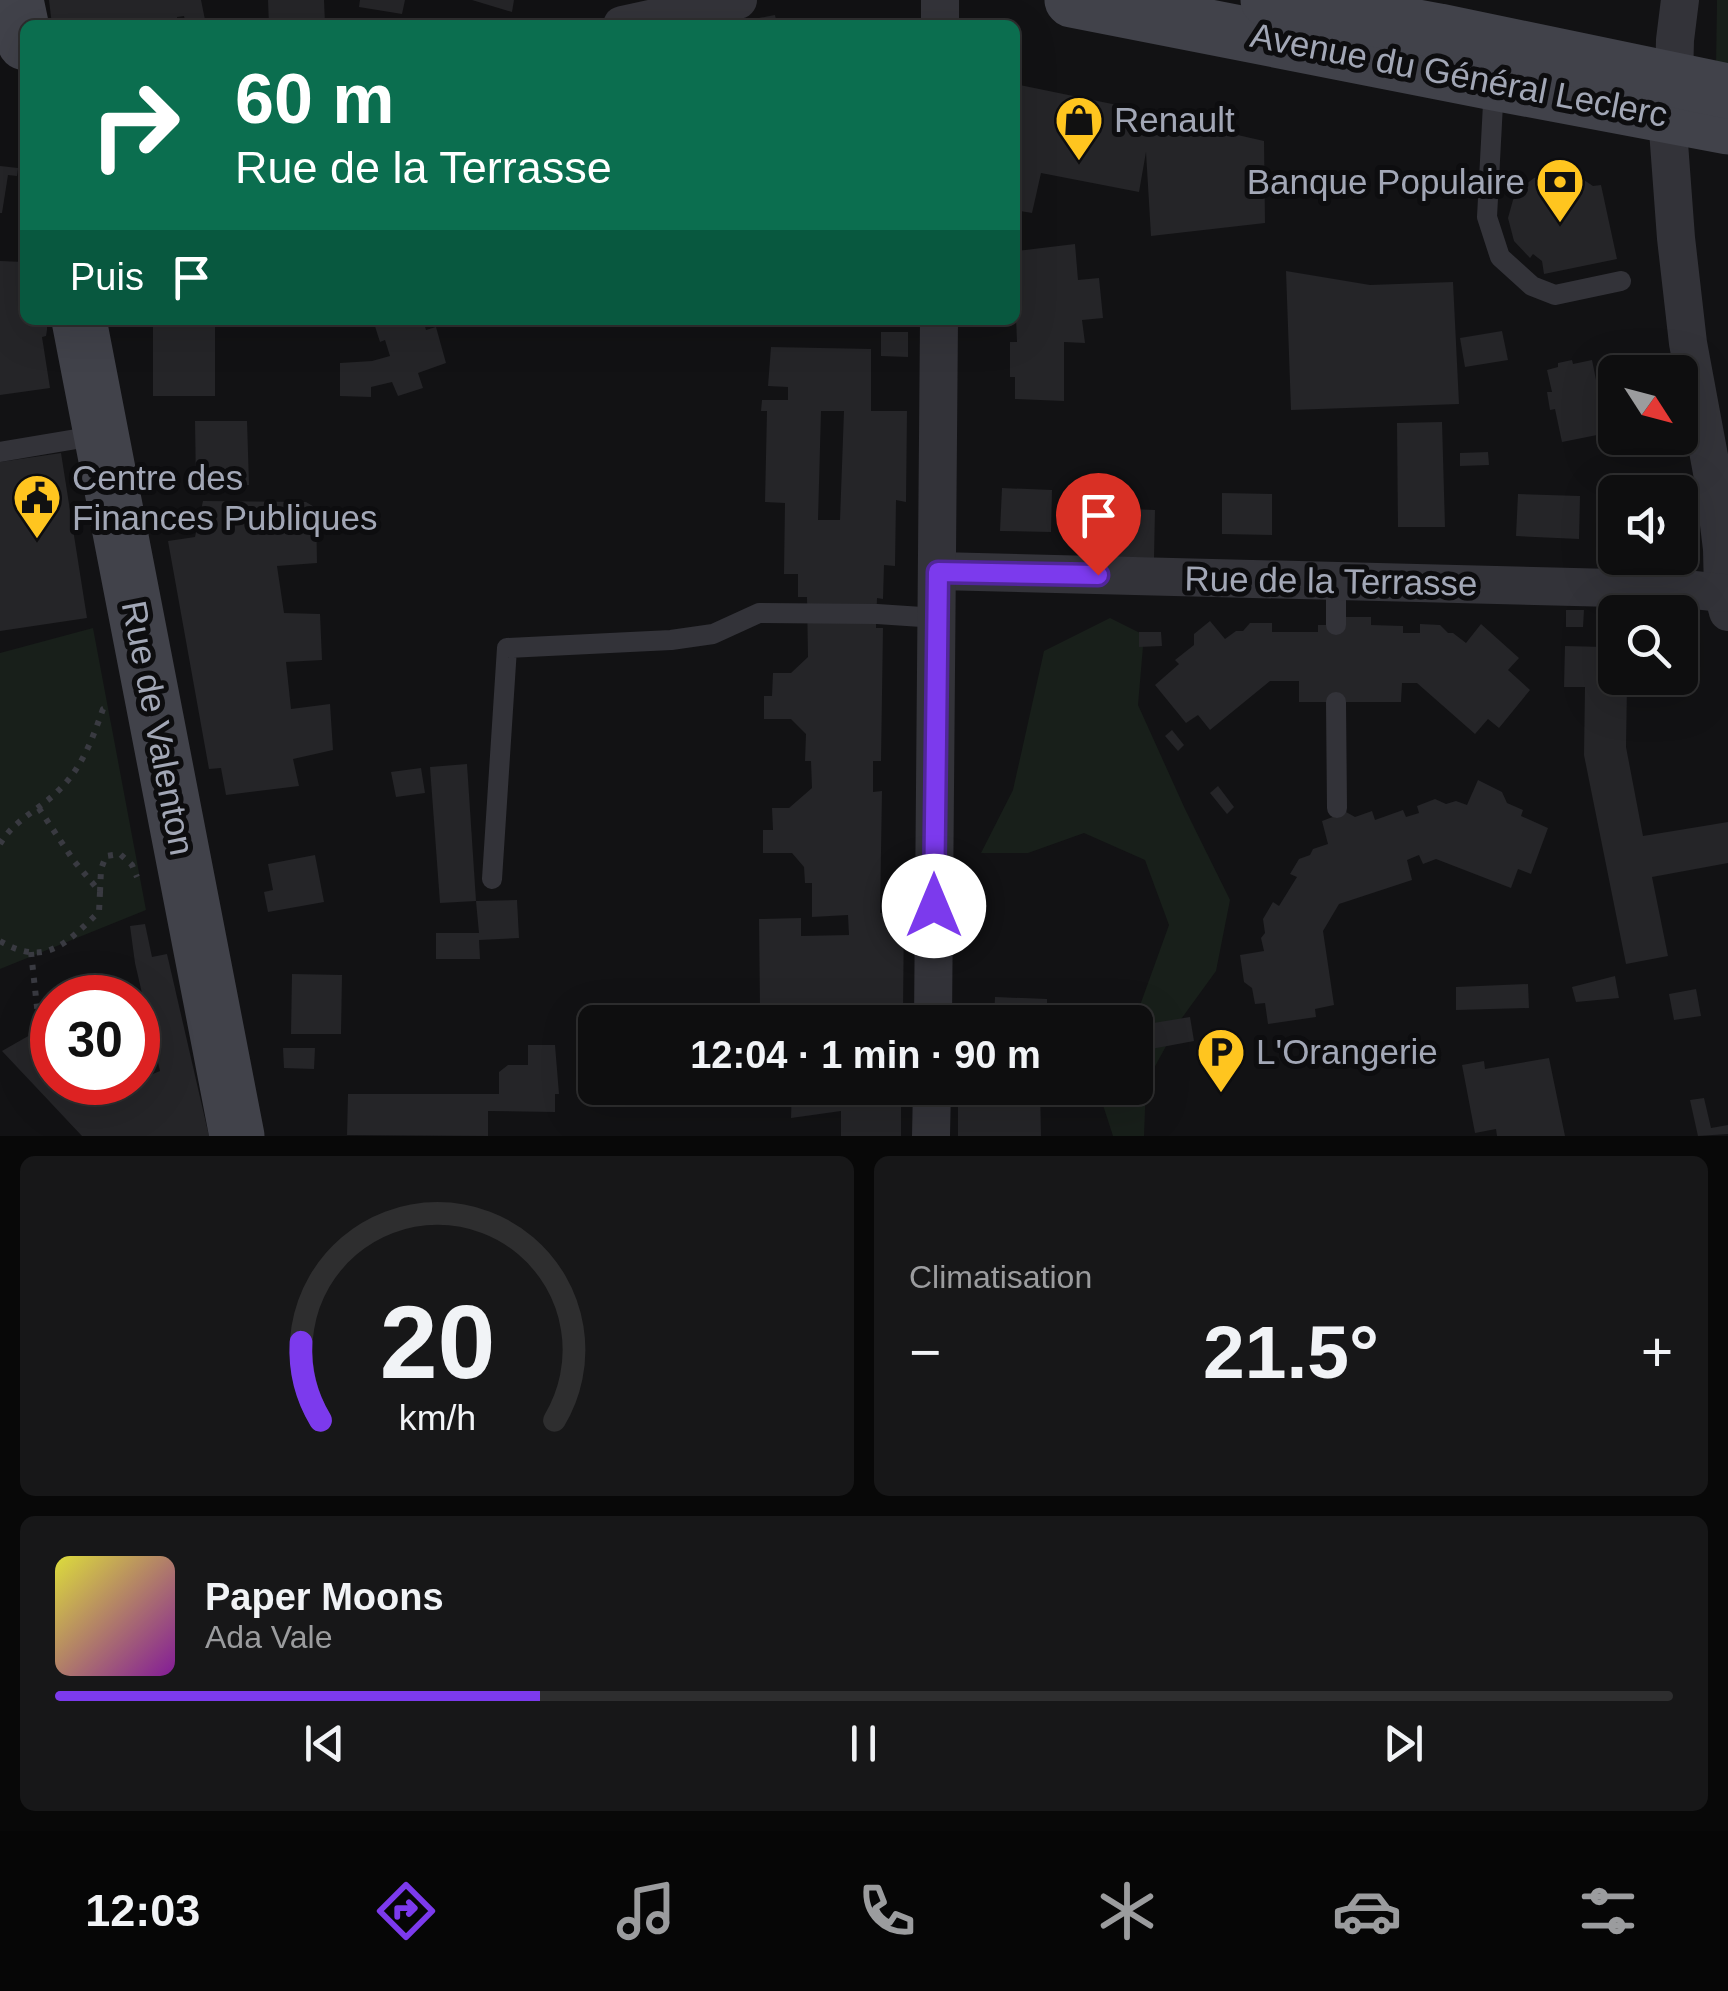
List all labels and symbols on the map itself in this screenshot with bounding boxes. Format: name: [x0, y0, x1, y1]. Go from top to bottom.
street label: Avenue du Général Leclerc: [1247, 15, 1671, 134]
shop icon: Renault: [1053, 94, 1105, 162]
place label: Renault: [1114, 100, 1235, 139]
bank icon: Banque Populaire: [1534, 156, 1586, 224]
place label: Banque Populaire: [1247, 162, 1525, 201]
north arrow: [1598, 355, 1698, 455]
place label: Centre des Finances Publiques: [72, 458, 377, 537]
public building icon: Centre des Finances Publiques: [11, 472, 63, 540]
pin: [1056, 473, 1141, 576]
street label: Rue de la Terrasse: [1184, 558, 1478, 603]
street label: Rue de Valenton: [115, 597, 202, 858]
position arrow: [882, 854, 986, 958]
speed limit sign: 30: [30, 975, 160, 1105]
parking icon: L'Orangerie: [1195, 1026, 1247, 1094]
place label: L'Orangerie: [1256, 1032, 1438, 1071]

